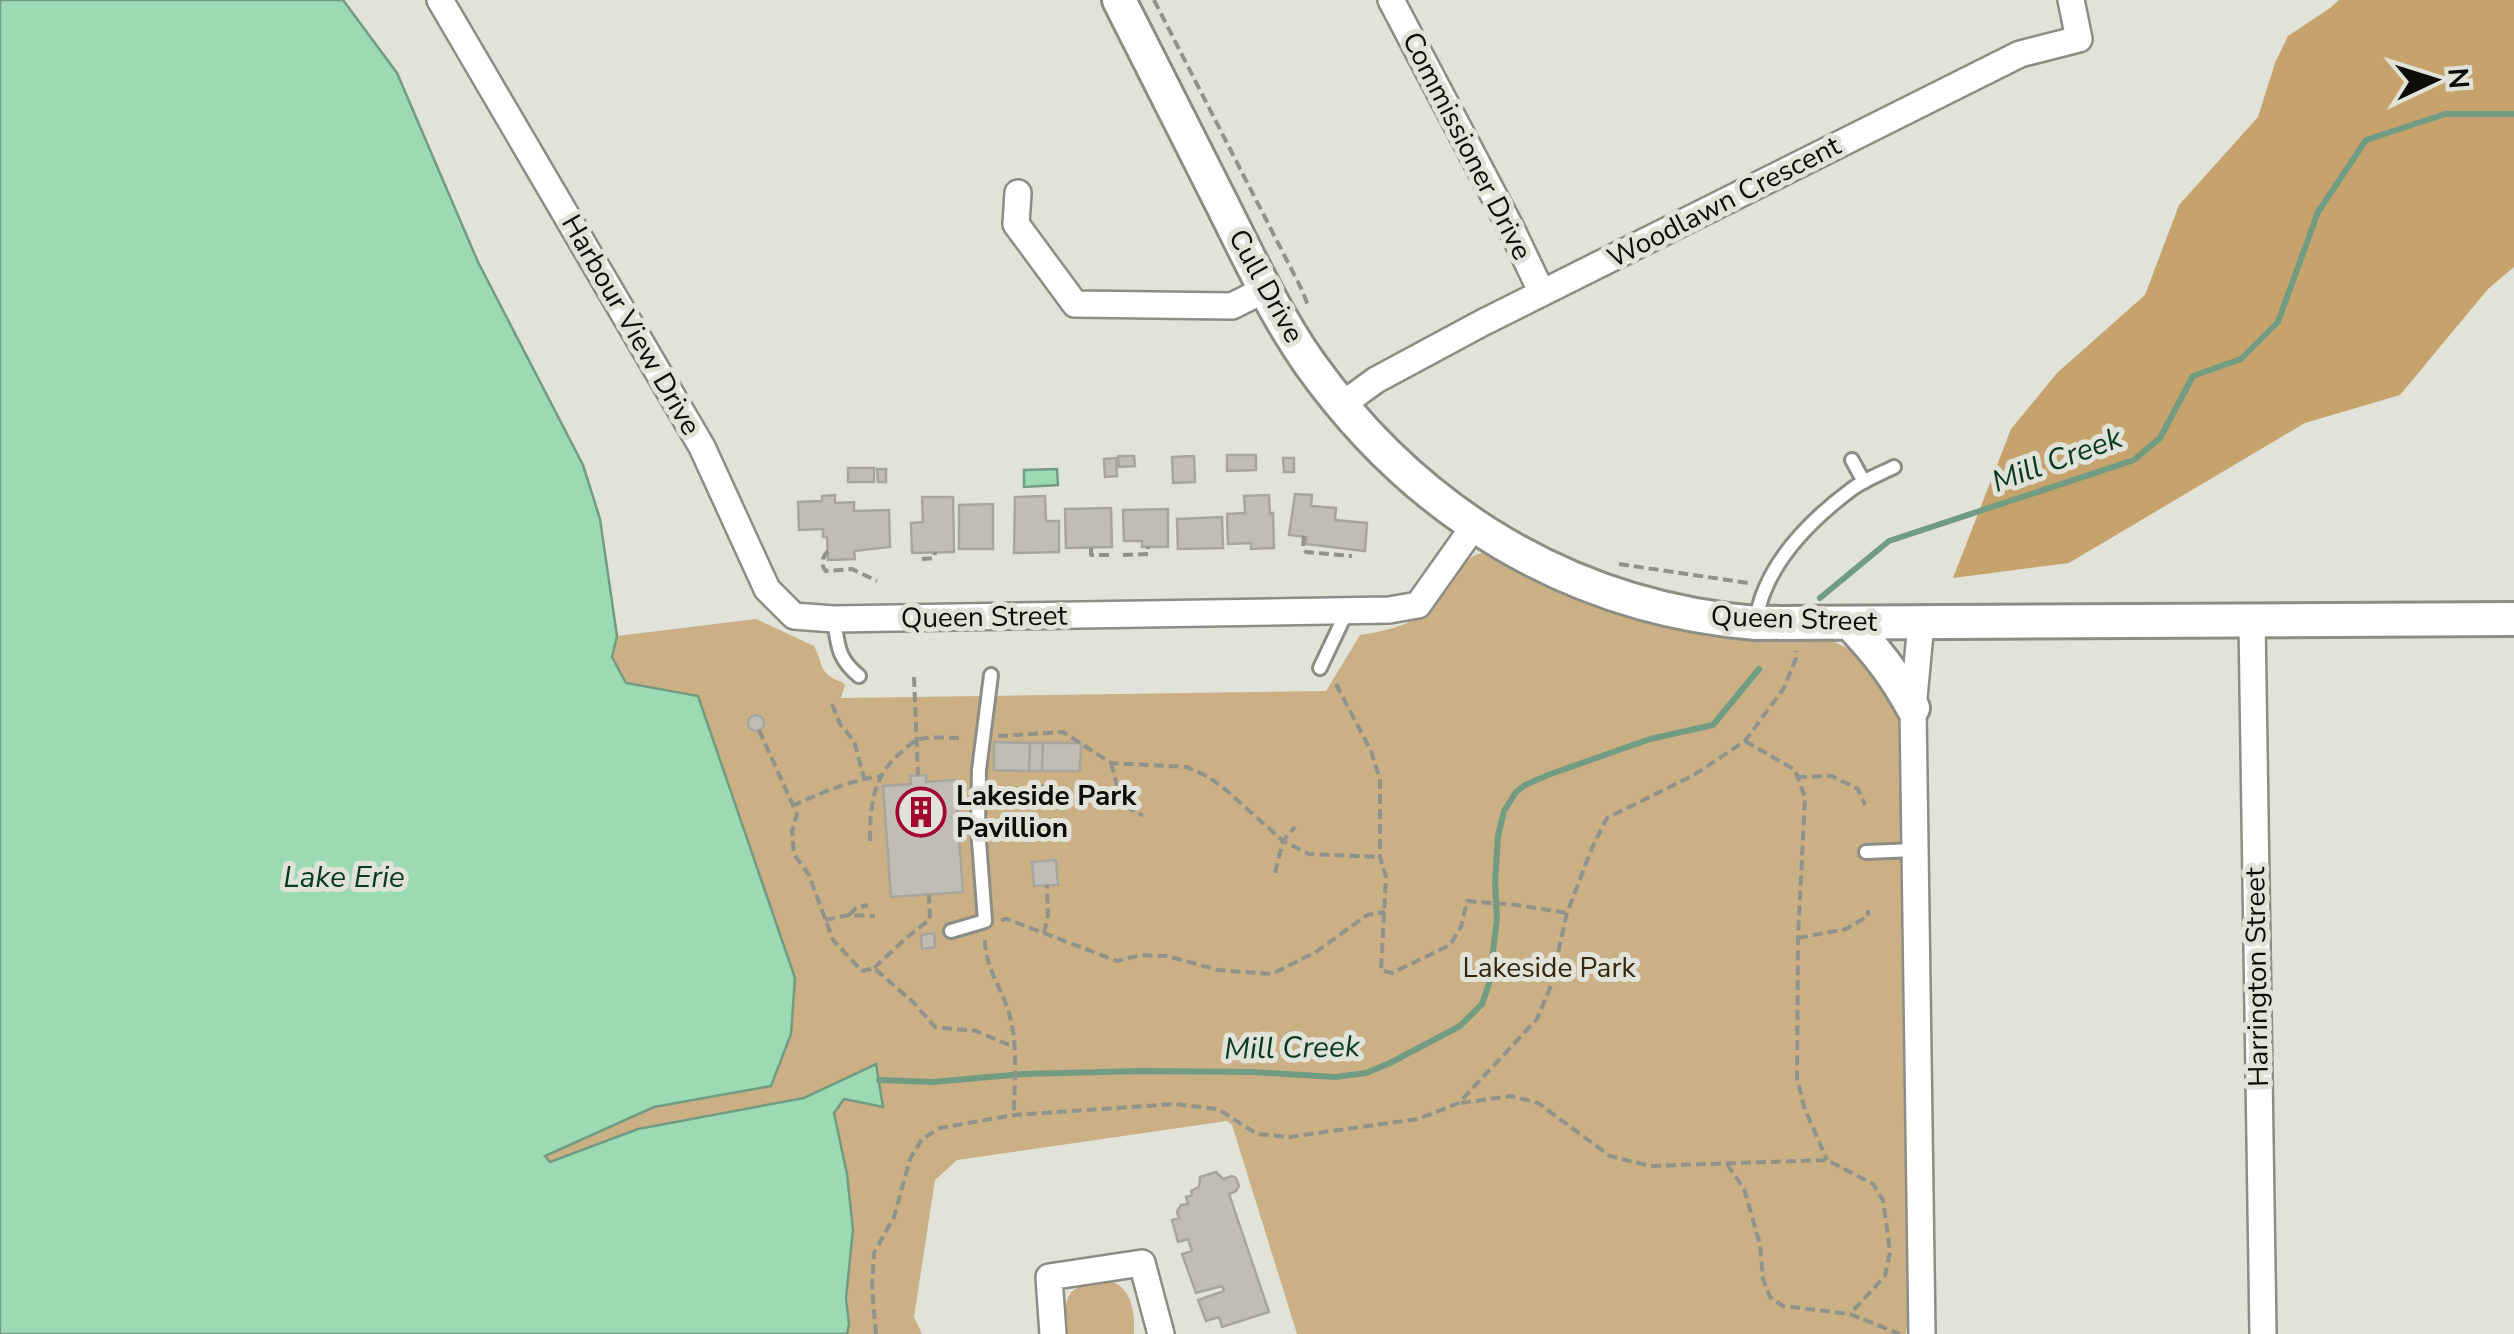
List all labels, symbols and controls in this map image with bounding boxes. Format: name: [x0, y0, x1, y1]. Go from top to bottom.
street label: Commissioner Drive: [1393, 25, 1541, 267]
north arrow: [2384, 30, 2484, 130]
text: N: [2438, 67, 2478, 90]
street label: Woodlawn Crescent: [1601, 127, 1847, 277]
street label: Harbour View Drive: [552, 208, 710, 442]
street label: Cull Drive: [1219, 222, 1313, 350]
water label: Mill Creek: [1986, 417, 2129, 502]
street label: Queen Street: [900, 597, 1068, 637]
street label: Queen Street: [1710, 597, 1878, 641]
place label: Lakeside Park Pavillion: [956, 777, 1137, 847]
building icon: Lakeside Park Pavillion: [895, 786, 947, 838]
water label: Lake Erie: [283, 857, 405, 898]
street label: Harrington Street: [2236, 867, 2278, 1087]
park label: Lakeside Park: [1463, 949, 1636, 987]
water label: Mill Creek: [1224, 1026, 1361, 1070]

